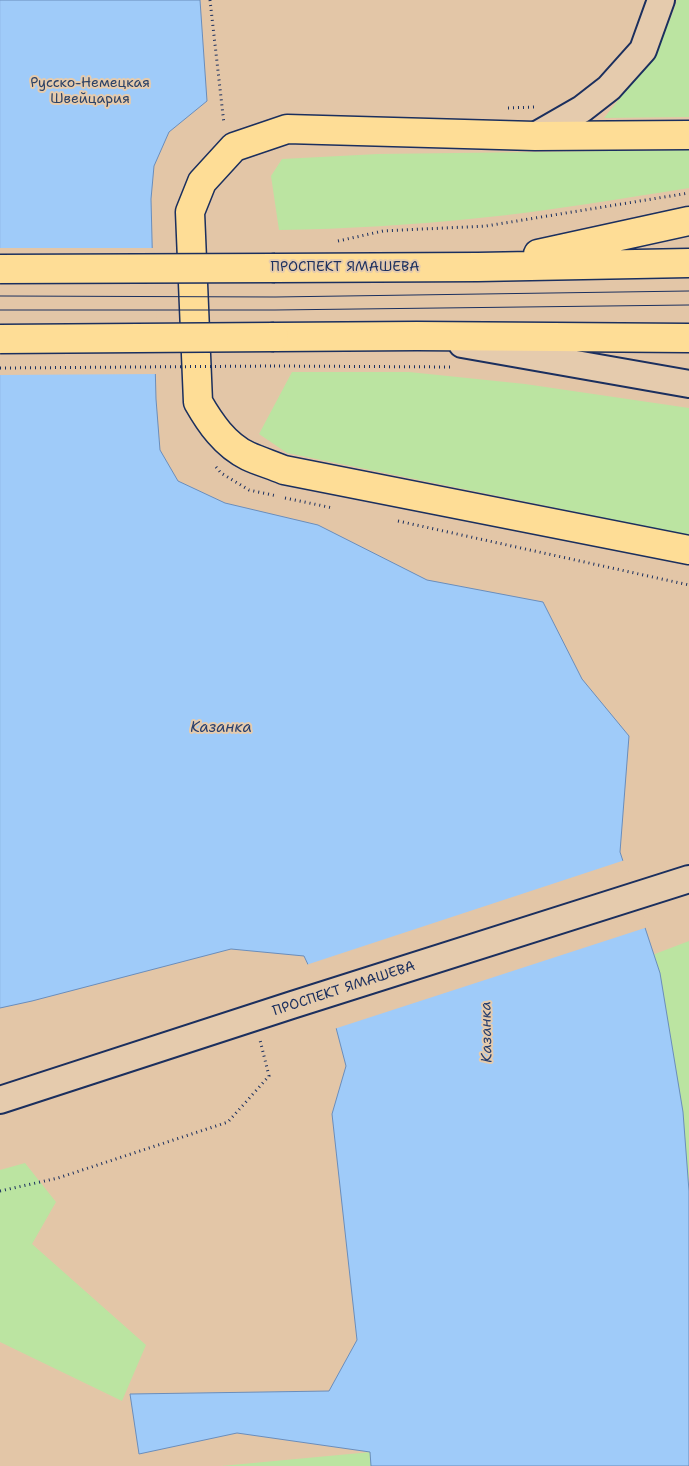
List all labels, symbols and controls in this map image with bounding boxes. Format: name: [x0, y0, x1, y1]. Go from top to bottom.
park label: Русско-Немецкая Швейцария: [30, 75, 150, 108]
street label: ПРОСПЕКТ ЯМАШЕВА: [271, 259, 419, 275]
water label: Казанка: [190, 719, 252, 737]
street label: ПРОСПЕКТ ЯМАШЕВА: [271, 958, 417, 1020]
water label: Казанка: [477, 1001, 497, 1063]

